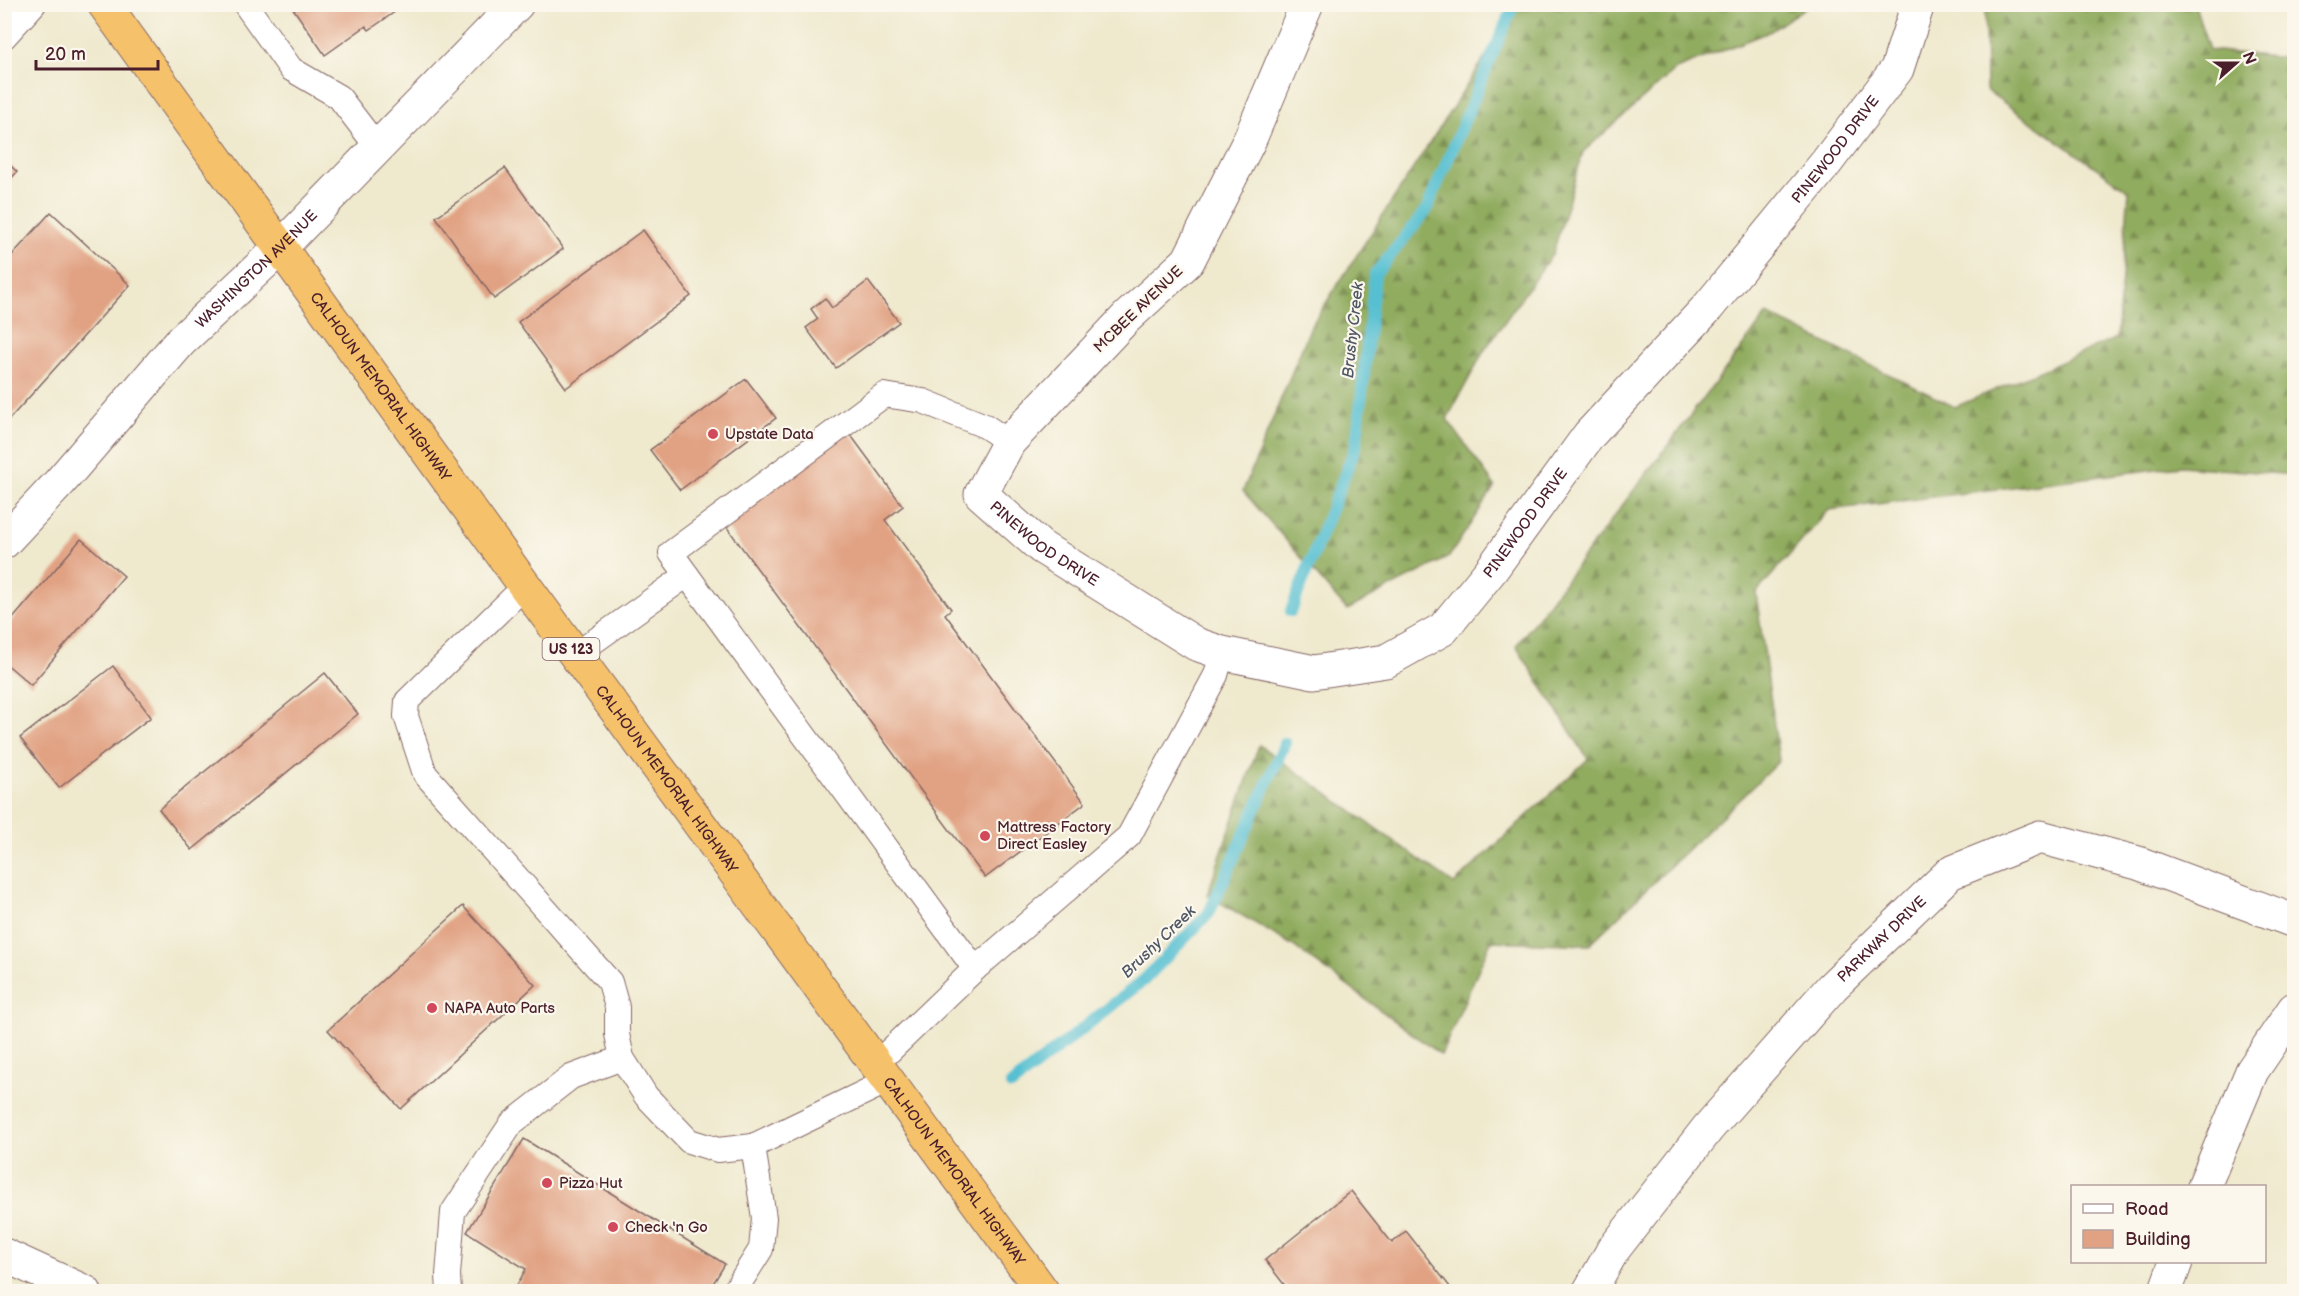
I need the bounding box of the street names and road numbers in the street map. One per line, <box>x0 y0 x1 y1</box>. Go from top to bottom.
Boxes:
street label: PINEWOOD DRIVE <box>1788 92 1884 207</box>
street label: WASHINGTON AVENUE <box>192 206 322 333</box>
street label: MCBEE AVENUE <box>1090 262 1187 357</box>
street label: CALHOUN MEMORIAL HIGHWAY <box>306 289 455 485</box>
street label: PINEWOOD DRIVE <box>1479 464 1572 582</box>
street label: PINEWOOD DRIVE <box>986 497 1102 591</box>
road number: US 123 <box>542 638 600 660</box>
street label: CALHOUN MEMORIAL HIGHWAY <box>591 682 742 878</box>
street label: PARKWAY DRIVE <box>1834 892 1931 987</box>
street label: CALHOUN MEMORIAL HIGHWAY <box>879 1074 1029 1269</box>

